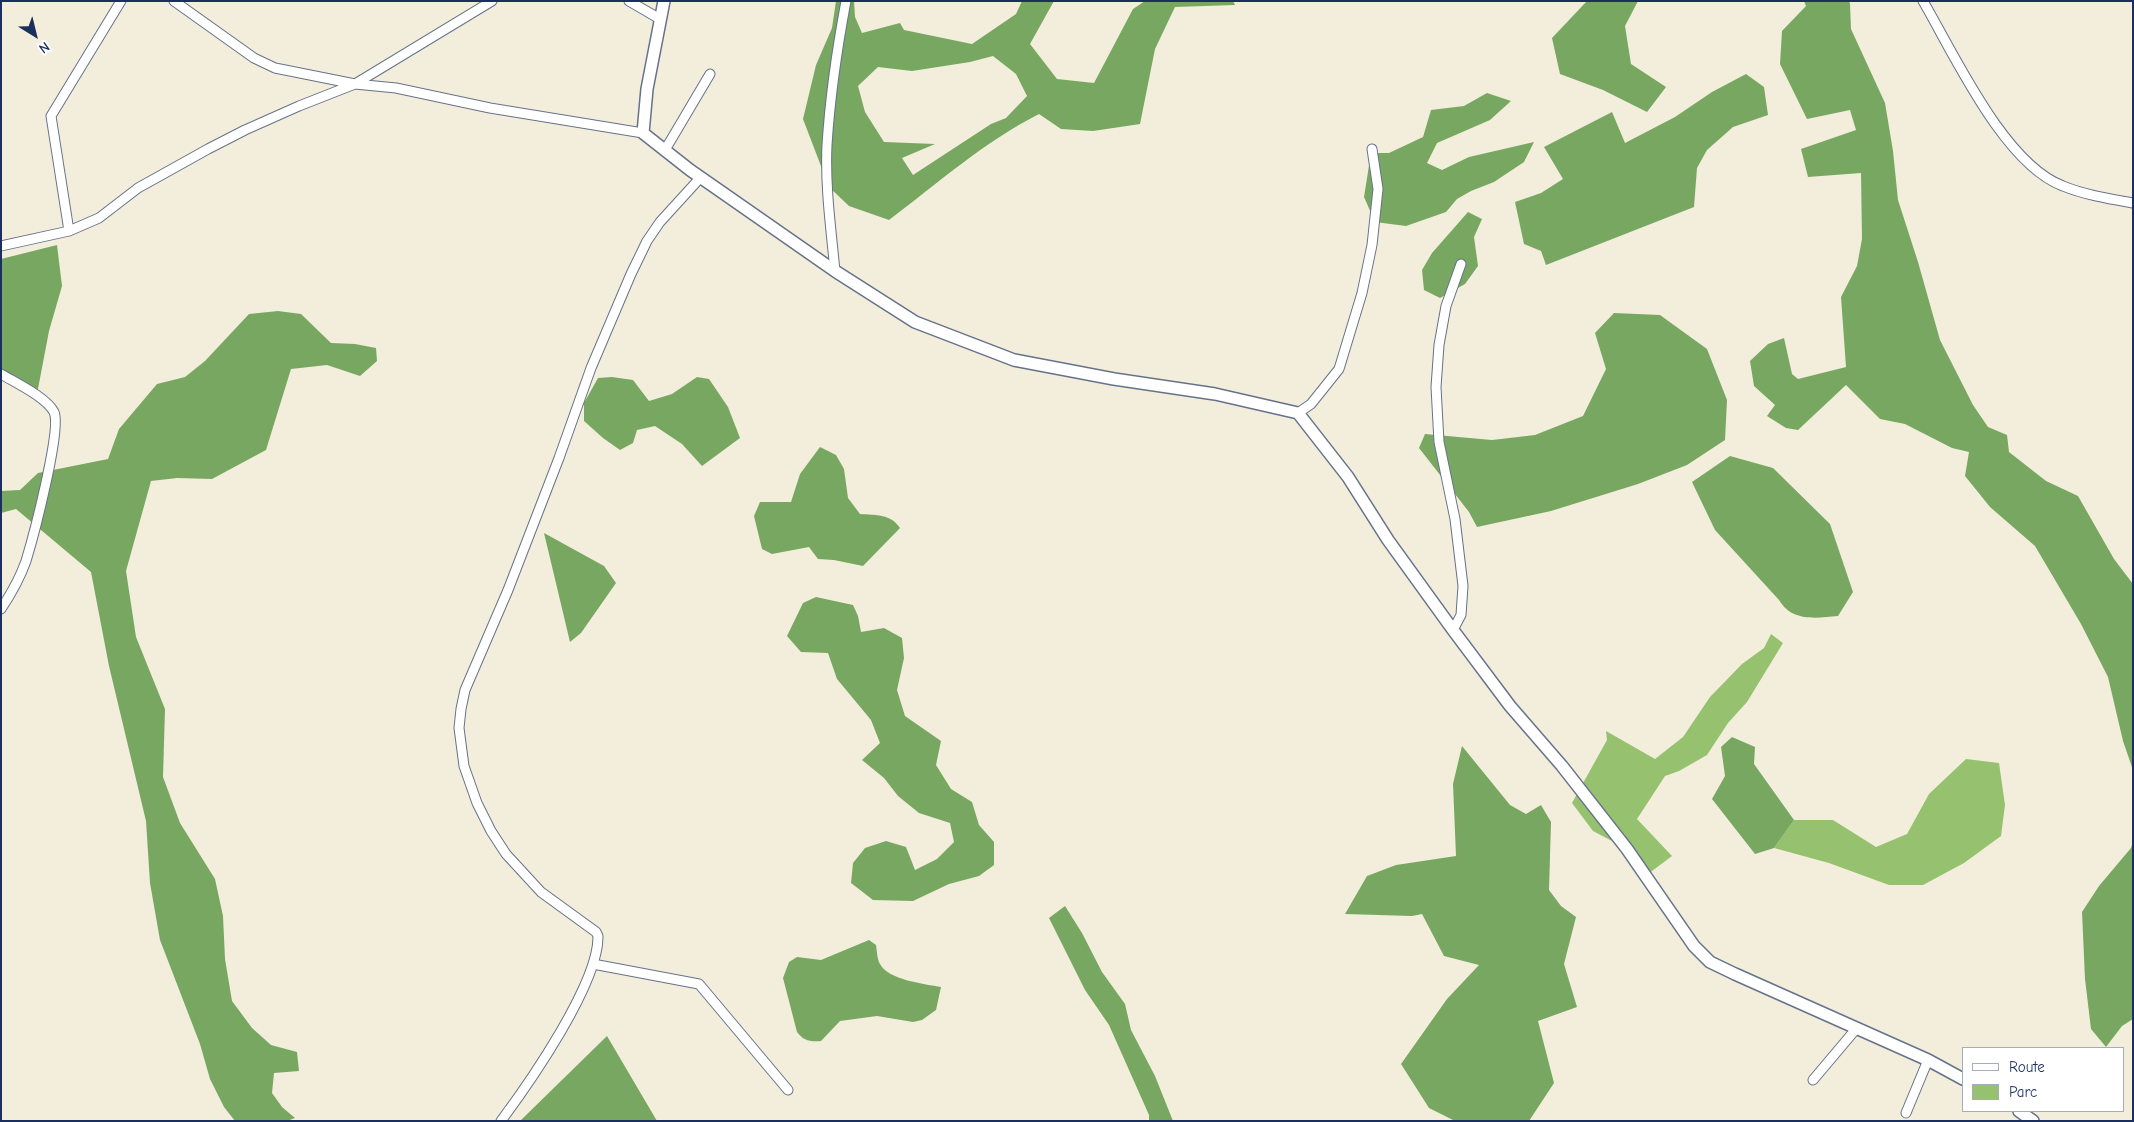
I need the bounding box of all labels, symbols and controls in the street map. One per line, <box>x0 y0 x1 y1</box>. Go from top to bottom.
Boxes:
north arrow <box>10 10 60 60</box>
text: N <box>35 38 53 57</box>
legend <box>1962 1047 2124 1112</box>
text: Route <box>2009 1058 2045 1076</box>
text: Parc <box>2009 1083 2037 1101</box>

